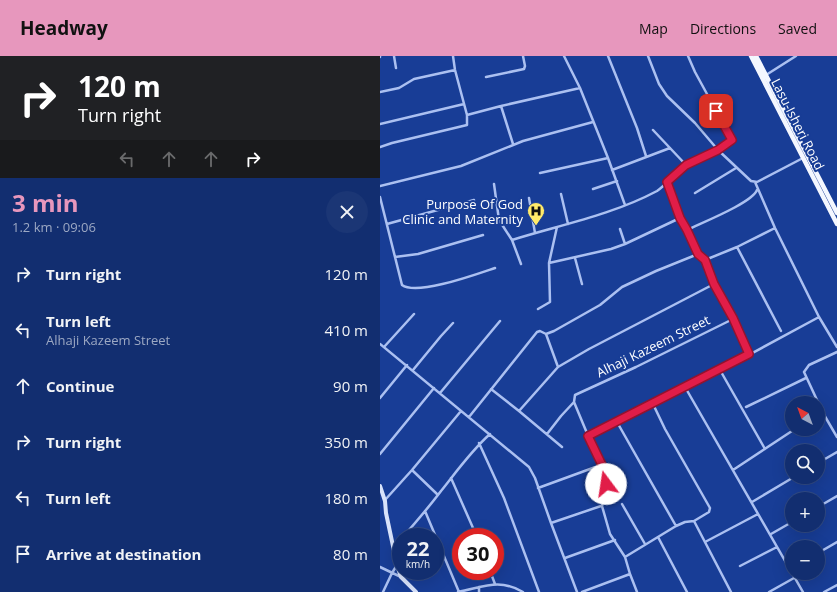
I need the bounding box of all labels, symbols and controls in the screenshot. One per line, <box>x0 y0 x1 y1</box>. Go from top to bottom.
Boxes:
text: Headway <box>20 15 108 41</box>
text: Map <box>639 19 668 38</box>
text: Directions <box>690 19 756 38</box>
text: Saved <box>778 19 817 38</box>
text: 120 m <box>78 67 161 105</box>
icon: right <box>12 72 64 124</box>
street label: Lasu-Isheri Road <box>767 75 829 173</box>
pin <box>699 94 733 128</box>
icon: arrive <box>705 100 727 122</box>
text: Turn right <box>78 103 161 127</box>
icon: left <box>116 148 138 170</box>
icon: ahead <box>158 148 180 170</box>
icon: ahead <box>200 148 222 170</box>
icon: right <box>242 148 264 170</box>
text: 3 min <box>12 186 79 219</box>
button: close <box>326 191 368 233</box>
place label: Purpose Of God Clinic and Maternity <box>402 195 523 228</box>
hospital icon: Purpose Of God Clinic and Maternity <box>526 201 546 226</box>
text: 1.2 km · 09:06 <box>12 218 96 236</box>
icon: right <box>12 263 34 285</box>
text: Turn right <box>46 264 121 284</box>
text: 120 m <box>324 264 368 284</box>
text: Turn left <box>46 311 111 331</box>
street label: Alhaji Kazeem Street <box>593 311 713 381</box>
icon: left <box>12 319 34 341</box>
text: 410 m <box>324 320 368 340</box>
text: Alhaji Kazeem Street <box>46 331 170 349</box>
icon: ahead <box>12 375 34 397</box>
text: Continue <box>46 376 114 396</box>
text: 90 m <box>333 376 368 396</box>
north arrow <box>785 396 825 436</box>
map controls <box>785 396 825 580</box>
icon: right <box>12 431 34 453</box>
text: Turn right <box>46 432 121 452</box>
text: 350 m <box>324 432 368 452</box>
button: search <box>785 444 825 484</box>
position arrow <box>585 463 627 505</box>
icon: left <box>12 487 34 509</box>
text: Turn left <box>46 488 111 508</box>
text: 180 m <box>324 488 368 508</box>
button: + <box>785 492 825 532</box>
speed limit sign: 30 <box>452 528 504 580</box>
text: 22 <box>407 535 429 562</box>
button: − <box>785 540 825 580</box>
icon: arrive <box>12 543 34 565</box>
text: Arrive at destination <box>46 544 201 564</box>
text: 80 m <box>333 544 368 564</box>
text: km/h <box>406 557 430 571</box>

